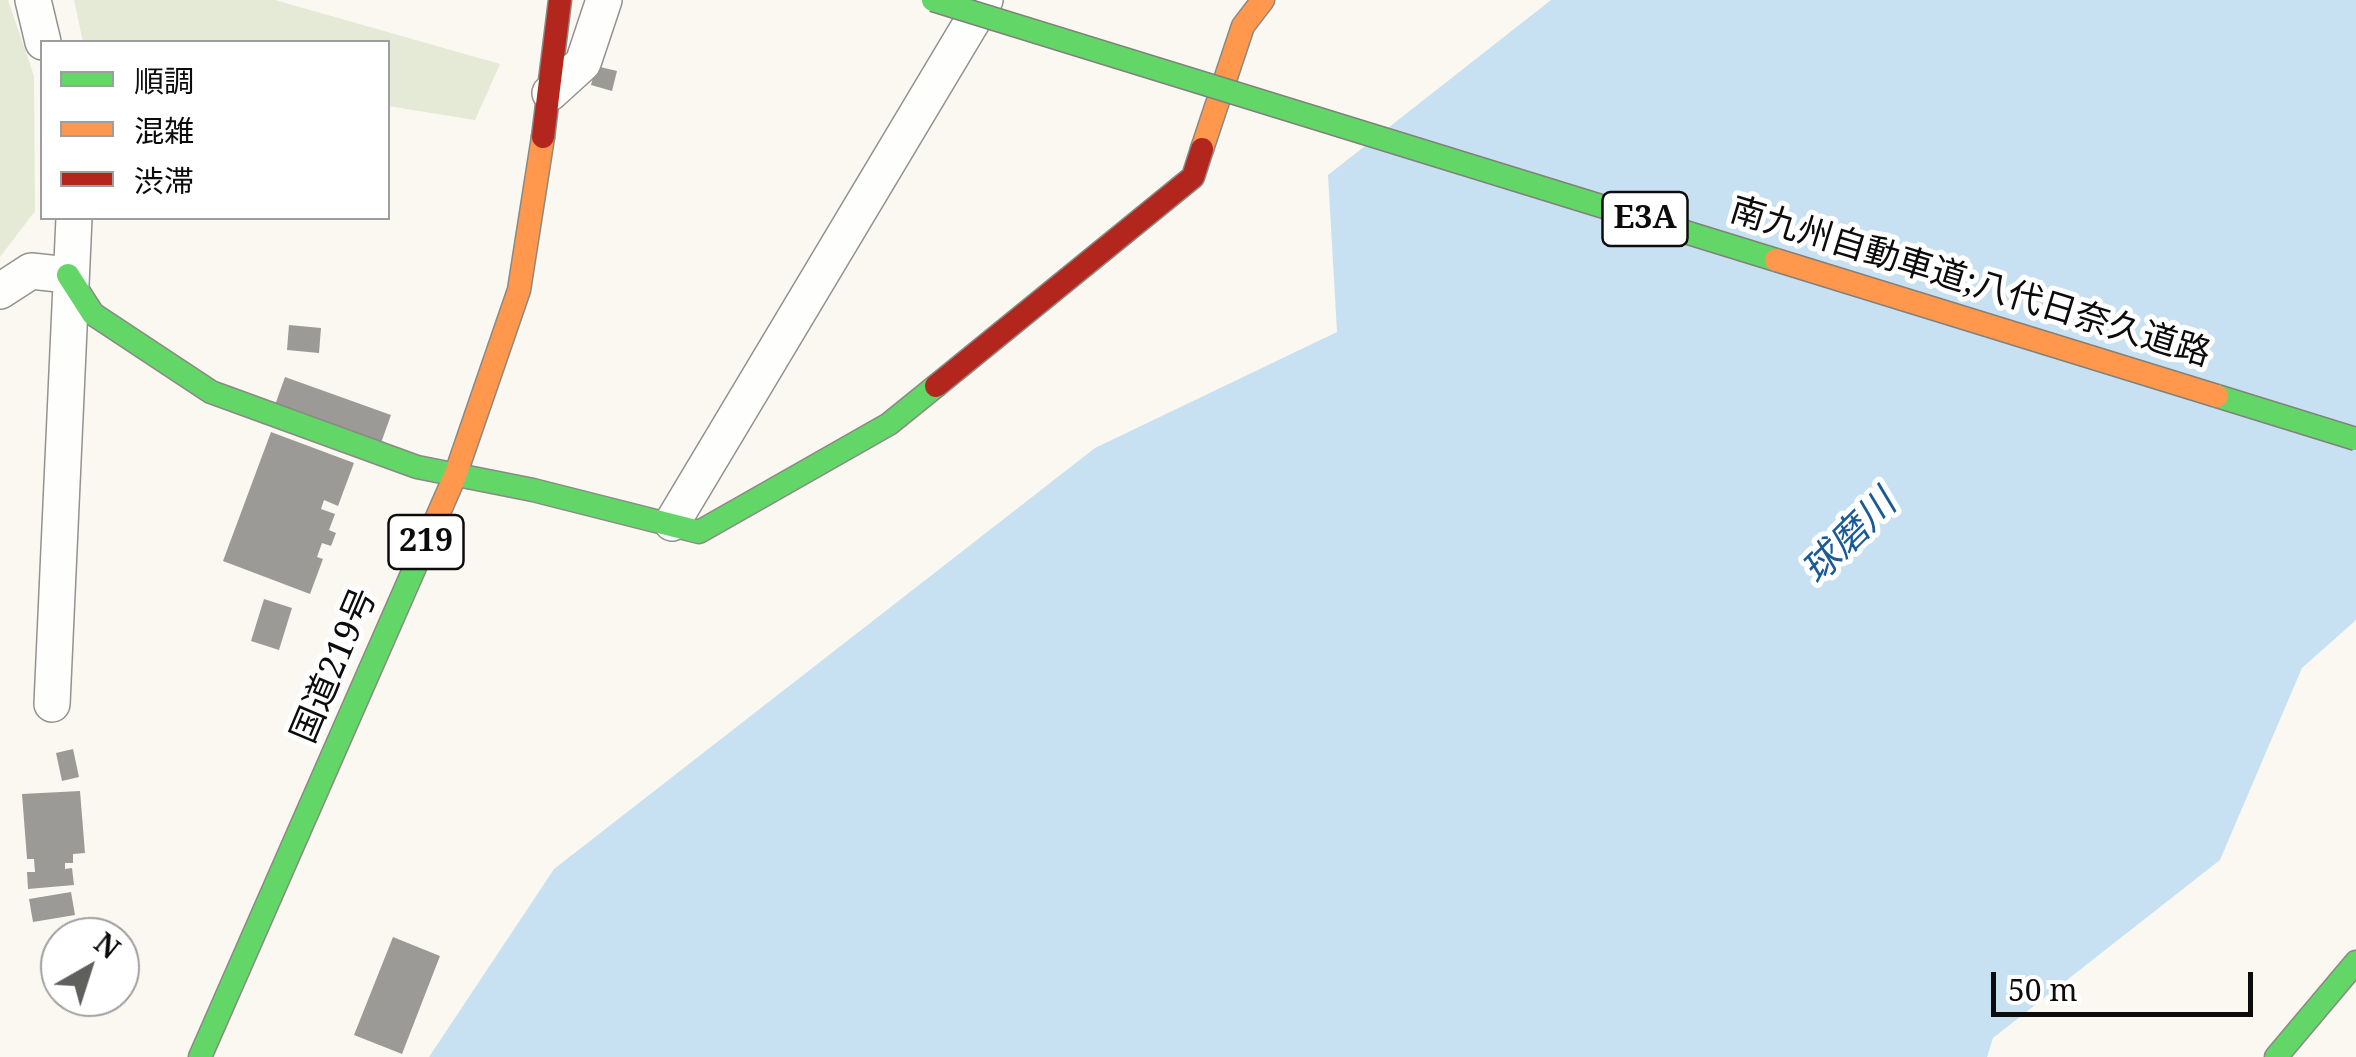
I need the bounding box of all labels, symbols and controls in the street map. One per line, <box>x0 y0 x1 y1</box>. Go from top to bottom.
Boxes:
legend <box>40 40 390 220</box>
text: 順調 <box>134 60 194 101</box>
text: 混雑 <box>134 110 194 151</box>
text: 渋滞 <box>134 160 194 201</box>
street label: 南九州自動車道;八代日奈久道路 <box>1725 190 2215 376</box>
road number: E3A <box>1602 192 1688 246</box>
water label: 球磨川 <box>1794 482 1906 594</box>
road number: 219 <box>388 515 464 569</box>
street label: 国道219号 <box>284 582 386 750</box>
north arrow <box>40 917 140 1017</box>
text: N <box>87 924 128 967</box>
scale bar <box>1996 952 2258 1014</box>
text: 50 m <box>2008 969 2078 1010</box>

